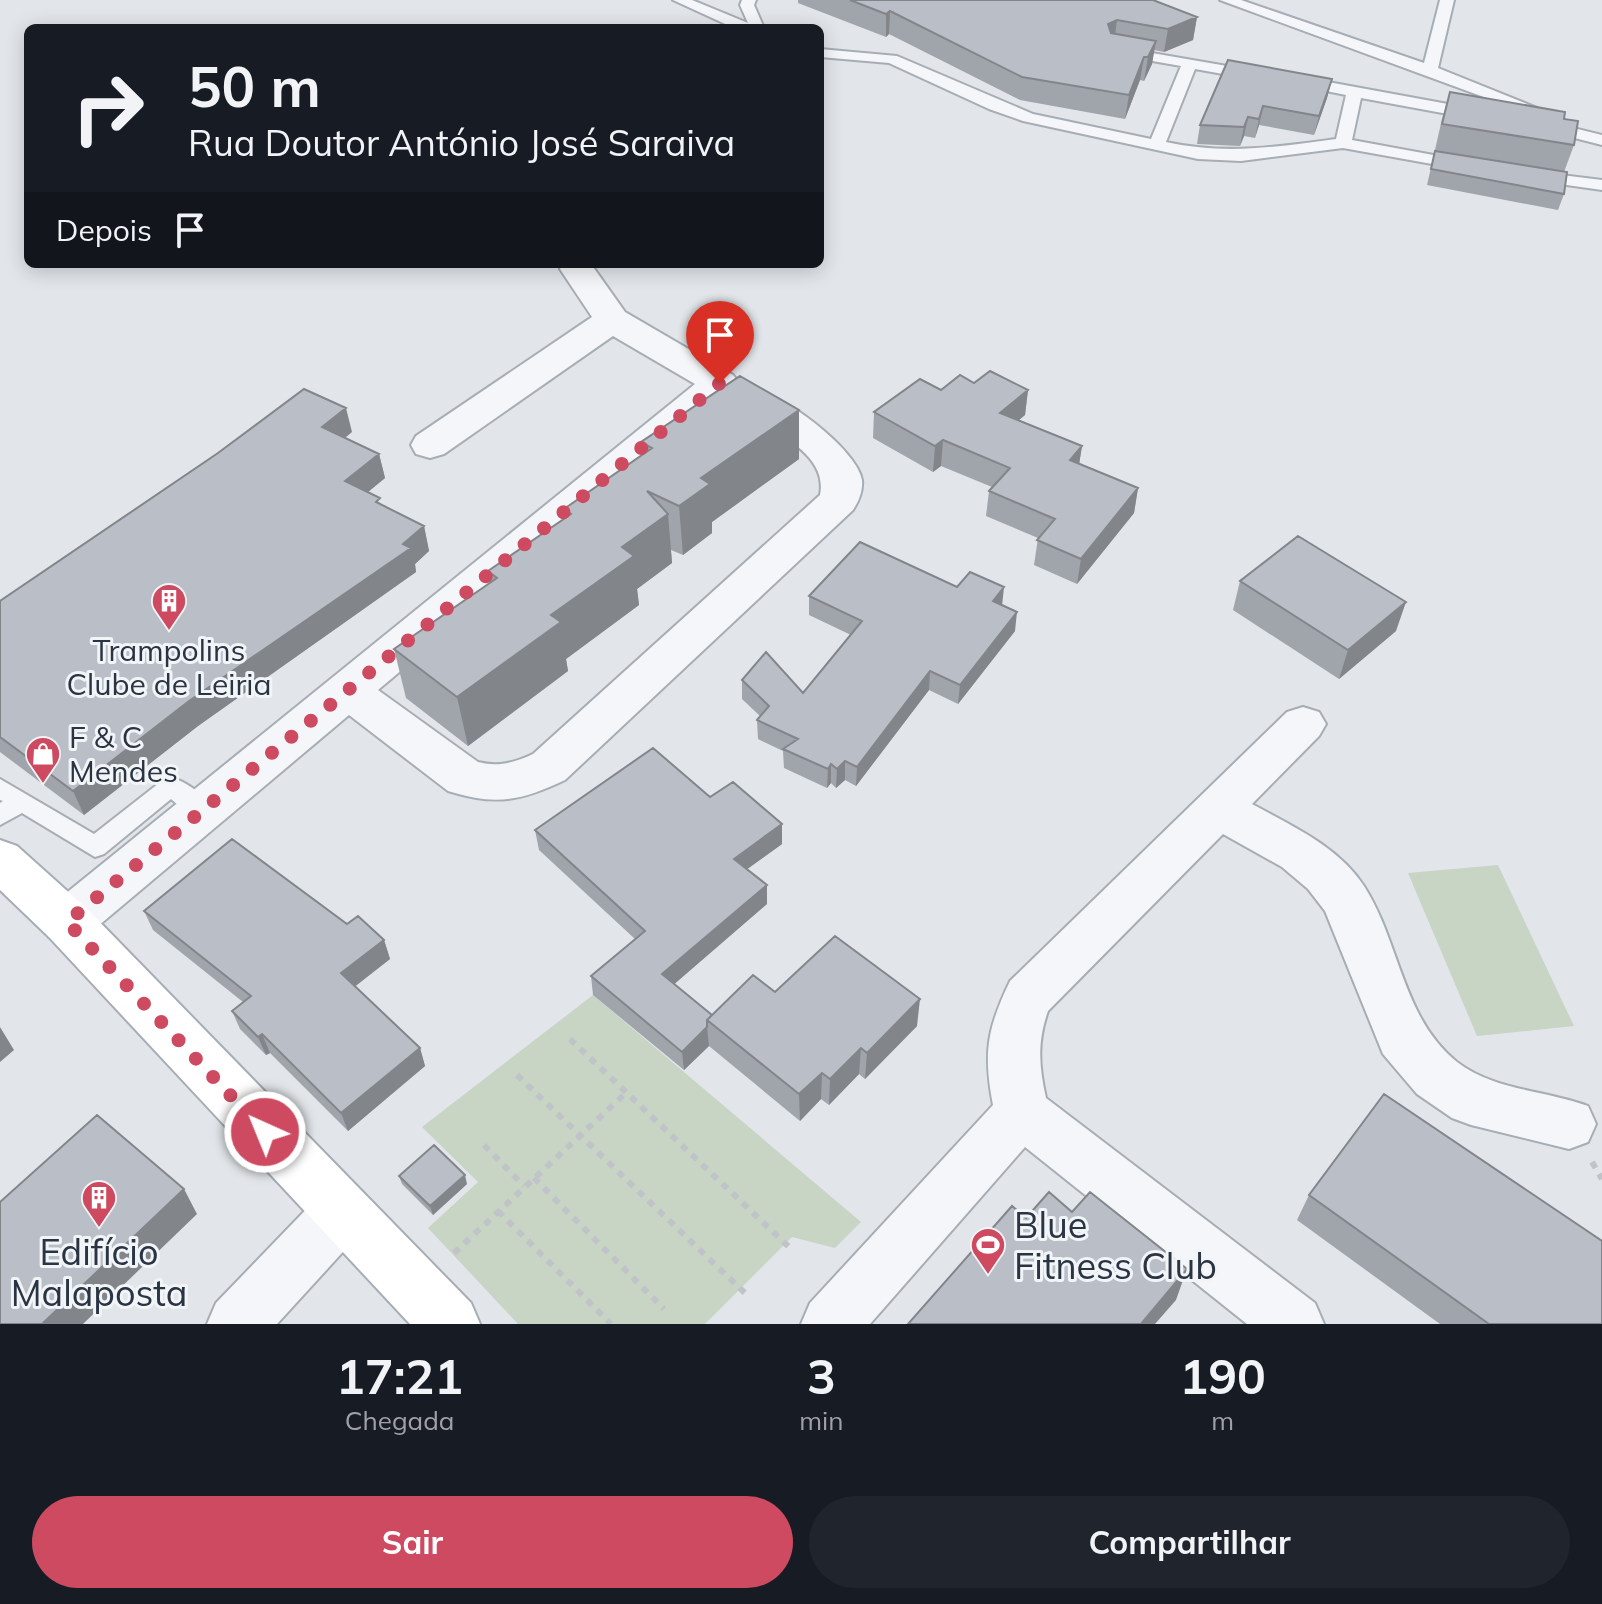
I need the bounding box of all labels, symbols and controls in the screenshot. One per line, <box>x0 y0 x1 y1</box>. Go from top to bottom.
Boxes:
text: 50 m <box>188 51 321 121</box>
icon: right <box>56 56 160 160</box>
text: Rua Doutor António José Saraiva <box>188 120 735 165</box>
icon: arrive <box>168 208 212 252</box>
text: Depois <box>56 211 152 249</box>
pin <box>686 301 754 383</box>
icon: arrive <box>698 313 742 357</box>
building icon: Trampolins Clube de Leiria <box>150 582 188 632</box>
place label: Trampolins Clube de Leiria <box>67 631 271 703</box>
place label: F & C Mendes <box>69 718 178 790</box>
shop icon: F & C Mendes <box>24 735 62 785</box>
position arrow <box>223 1090 307 1174</box>
building icon: Edifício Malaposta <box>80 1179 118 1229</box>
place label: Blue Fitness Club <box>1014 1202 1217 1288</box>
sports icon: Blue Fitness Club <box>969 1226 1007 1276</box>
place label: Edifício Malaposta <box>11 1229 187 1315</box>
text: 17:21 <box>336 1346 463 1406</box>
text: 3 <box>807 1346 836 1406</box>
text: 190 <box>1180 1346 1266 1406</box>
text: Chegada <box>345 1404 454 1437</box>
text: min <box>799 1404 843 1437</box>
text: m <box>1211 1404 1234 1437</box>
button: Sair <box>32 1496 793 1588</box>
button: Compartilhar <box>809 1496 1570 1588</box>

